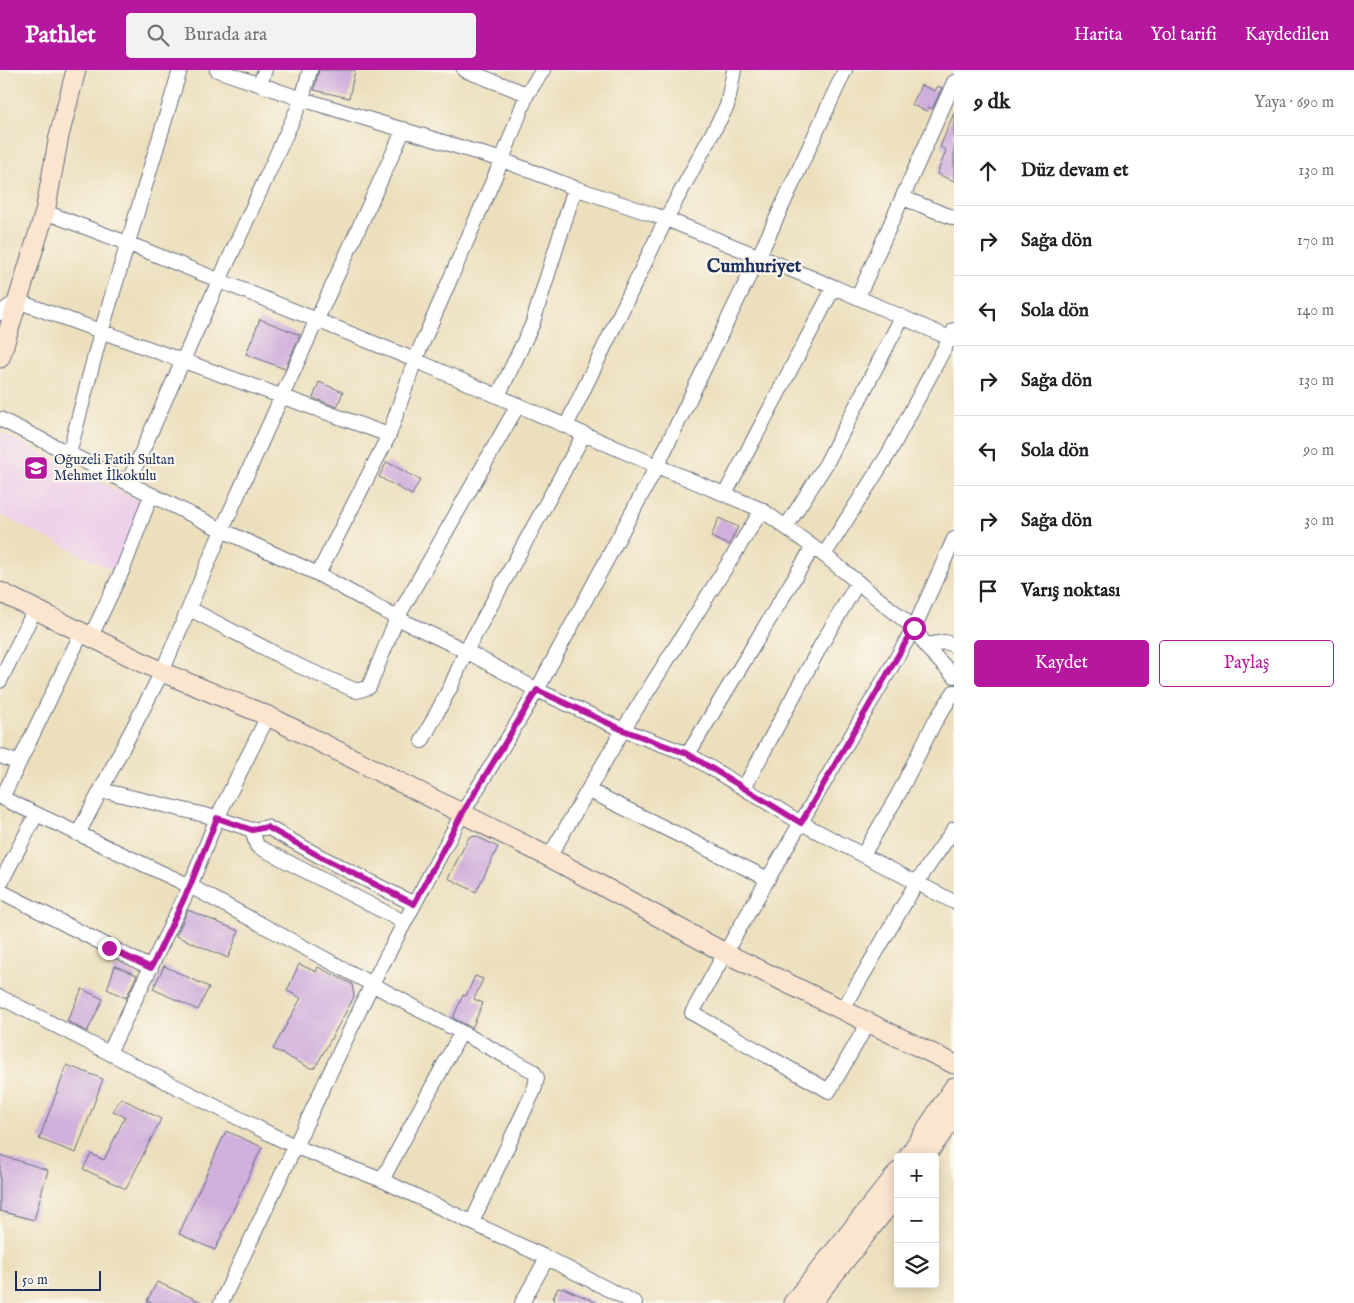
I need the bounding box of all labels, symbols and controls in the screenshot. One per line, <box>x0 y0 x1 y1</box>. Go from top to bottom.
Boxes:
search box <box>126 13 476 58</box>
text: Pathlet <box>25 20 96 51</box>
icon: search <box>144 21 172 49</box>
text: Burada ara <box>184 23 267 47</box>
text: Harita <box>1074 24 1123 47</box>
text: Yol tarifi <box>1151 24 1217 47</box>
text: Kaydedilen <box>1245 24 1329 47</box>
text: 9 dk <box>974 89 1010 116</box>
text: Yaya · 690 m <box>1254 93 1334 113</box>
icon: ahead <box>974 157 1002 185</box>
text: Düz devam et <box>1021 159 1129 183</box>
text: 130 m <box>1298 161 1334 181</box>
icon: right <box>974 227 1002 255</box>
text: Sağa dön <box>1021 229 1092 253</box>
text: 170 m <box>1297 231 1334 251</box>
district label: Cumhuriyet <box>707 255 802 279</box>
icon: left <box>974 297 1002 325</box>
text: Sola dön <box>1021 299 1089 323</box>
text: 140 m <box>1296 301 1334 321</box>
icon: right <box>974 367 1002 395</box>
text: Sağa dön <box>1021 369 1092 393</box>
text: 130 m <box>1298 371 1334 391</box>
icon: left <box>974 437 1002 465</box>
text: Sola dön <box>1021 439 1089 463</box>
text: 90 m <box>1303 441 1334 461</box>
place label: Oğuzeli Fatih Sultan Mehmet İlkokulu <box>54 451 175 485</box>
school or university icon: Oğuzeli Fatih Sultan Mehmet İlkokulu <box>23 455 49 481</box>
icon: right <box>974 507 1002 535</box>
text: Sağa dön <box>1021 509 1092 533</box>
text: 30 m <box>1304 511 1334 531</box>
icon: arrive <box>974 577 1002 605</box>
text: Varış noktası <box>1021 579 1120 603</box>
route start <box>903 617 926 640</box>
button: Kaydet <box>974 640 1149 687</box>
button: Paylaş <box>1159 640 1334 687</box>
route end <box>98 937 121 960</box>
map controls <box>894 1153 939 1288</box>
button: + <box>894 1153 939 1198</box>
button: − <box>894 1198 939 1243</box>
button: layers <box>894 1243 939 1288</box>
scale bar <box>15 1268 101 1291</box>
text: 50 m <box>22 1271 48 1289</box>

